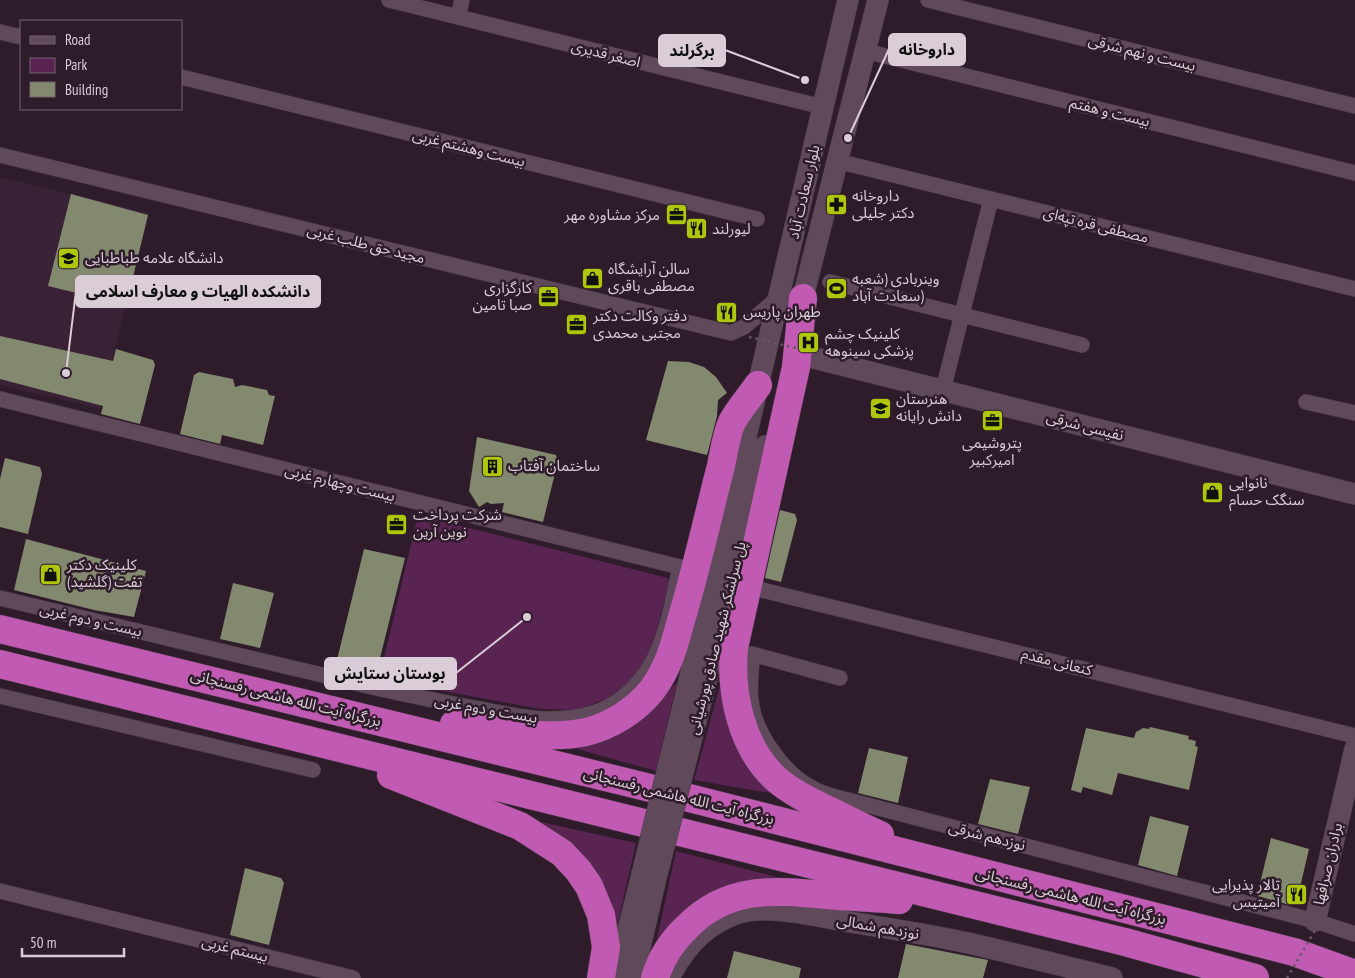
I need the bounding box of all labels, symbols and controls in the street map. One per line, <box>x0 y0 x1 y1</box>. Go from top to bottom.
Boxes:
legend <box>20 20 182 110</box>
text: Road <box>65 30 91 49</box>
street label: بیست و نهم شرقی <box>1086 30 1198 77</box>
callout: داروخانه <box>889 34 965 65</box>
callout: برگرلند <box>659 35 725 66</box>
street label: اصغر قدیری <box>570 36 643 71</box>
text: داروخانه <box>899 39 955 59</box>
text: برگرلند <box>669 40 715 60</box>
text: Park <box>65 55 87 74</box>
text: Building <box>65 80 108 99</box>
street label: بیست و هفتم <box>1068 92 1152 133</box>
street label: بیست وهشتم غربی <box>410 124 527 173</box>
street label: بلوار سعادت آباد <box>783 143 824 241</box>
place label: داروخانه دکتر جلیلی <box>852 186 915 222</box>
pharmacy icon: داروخانه دکتر جلیلی <box>824 193 848 217</box>
street label: مصطفی قره تپه‌ای <box>1041 202 1151 248</box>
office icon: مرکز مشاوره مهر <box>664 203 688 227</box>
place label: مرکز مشاوره مهر <box>563 205 660 224</box>
restaurant icon: لیورلند <box>684 217 708 241</box>
place label: لیورلند <box>712 219 751 238</box>
street label: مجید حق طلب غربی <box>305 220 427 268</box>
school or university icon: دانشگاه علامه طباطبایی <box>57 246 81 270</box>
place label: دانشگاه علامه طباطبایی <box>85 248 223 267</box>
place label: سالن آرایشگاه مصطفی باقری <box>608 259 695 295</box>
shop icon: سالن آرایشگاه مصطفی باقری <box>580 266 604 290</box>
place label: وینربادی (شعبه سعادت آباد) <box>852 269 939 305</box>
callout: دانشکده الهیات و معارف اسلامی <box>76 276 320 307</box>
sports icon: وینربادی (شعبه سعادت آباد) <box>824 276 848 300</box>
place label: کارگزاری صبا تامین <box>472 278 533 314</box>
text: دانشکده الهیات و معارف اسلامی <box>86 281 310 301</box>
office icon: کارگزاری صبا تامین <box>536 285 560 309</box>
restaurant icon: طهران پاریس <box>715 300 739 324</box>
place label: طهران پاریس <box>743 302 821 322</box>
place label: دفتر وکالت دکتر مجتبی محمدی <box>592 306 687 342</box>
office icon: دفتر وکالت دکتر مجتبی محمدی <box>565 313 589 337</box>
place label: کلینیک چشم پزشکی سینوهه <box>825 324 914 361</box>
hospital icon: کلینیک چشم پزشکی سینوهه <box>797 331 821 355</box>
place label: هنرستان دانش رایانه <box>896 389 962 425</box>
school or university icon: هنرستان دانش رایانه <box>868 396 892 420</box>
street label: نفیسی شرقی <box>1044 407 1126 444</box>
office icon: پتروشیمی امیرکبیر <box>980 408 1004 432</box>
place label: پتروشیمی امیرکبیر <box>962 433 1022 469</box>
building icon: ساختمان آفتاب <box>480 454 504 478</box>
place label: ساختمان آفتاب <box>508 456 600 475</box>
street label: بیست وچهارم غربی <box>283 460 397 507</box>
place label: نانوایی سنگک حسام <box>1229 473 1305 511</box>
shop icon: نانوایی سنگک حسام <box>1201 480 1225 504</box>
place label: شرکت پرداخت نوین آرین <box>413 505 502 541</box>
office icon: شرکت پرداخت نوین آرین <box>385 512 409 536</box>
street label: پل سرلشکر شهید صادق پورشیانی <box>683 539 751 737</box>
place label: کلینیک دکتر تفت (گلشید) <box>66 555 142 591</box>
shop icon: کلینیک دکتر تفت (گلشید) <box>39 562 63 586</box>
street label: بیست و دوم غربی <box>38 599 144 642</box>
street label: کنعانی مقدم <box>1019 644 1095 682</box>
callout: بوستان ستایش <box>325 658 456 689</box>
text: بوستان ستایش <box>334 663 446 683</box>
street label: بزرگراه آیت الله هاشمی رفسنجانی <box>189 665 383 730</box>
street label: بیست و دوم غربی <box>433 690 539 729</box>
street label: بزرگراه آیت الله هاشمی رفسنجانی <box>582 763 776 828</box>
street label: نوزدهم شرقی <box>946 817 1028 856</box>
street label: برادران صرافها <box>1309 821 1346 907</box>
street label: بزرگراه آیت الله هاشمی رفسنجانی <box>974 863 1168 928</box>
place label: تالار پذیرایی آمیتیس <box>1212 875 1281 911</box>
restaurant icon: تالار پذیرایی آمیتیس <box>1284 882 1308 906</box>
street label: نوزدهم شمالی <box>835 910 921 945</box>
scale bar <box>22 926 125 958</box>
street label: بیستم غربی <box>199 931 270 968</box>
text: 50 m <box>30 933 56 952</box>

